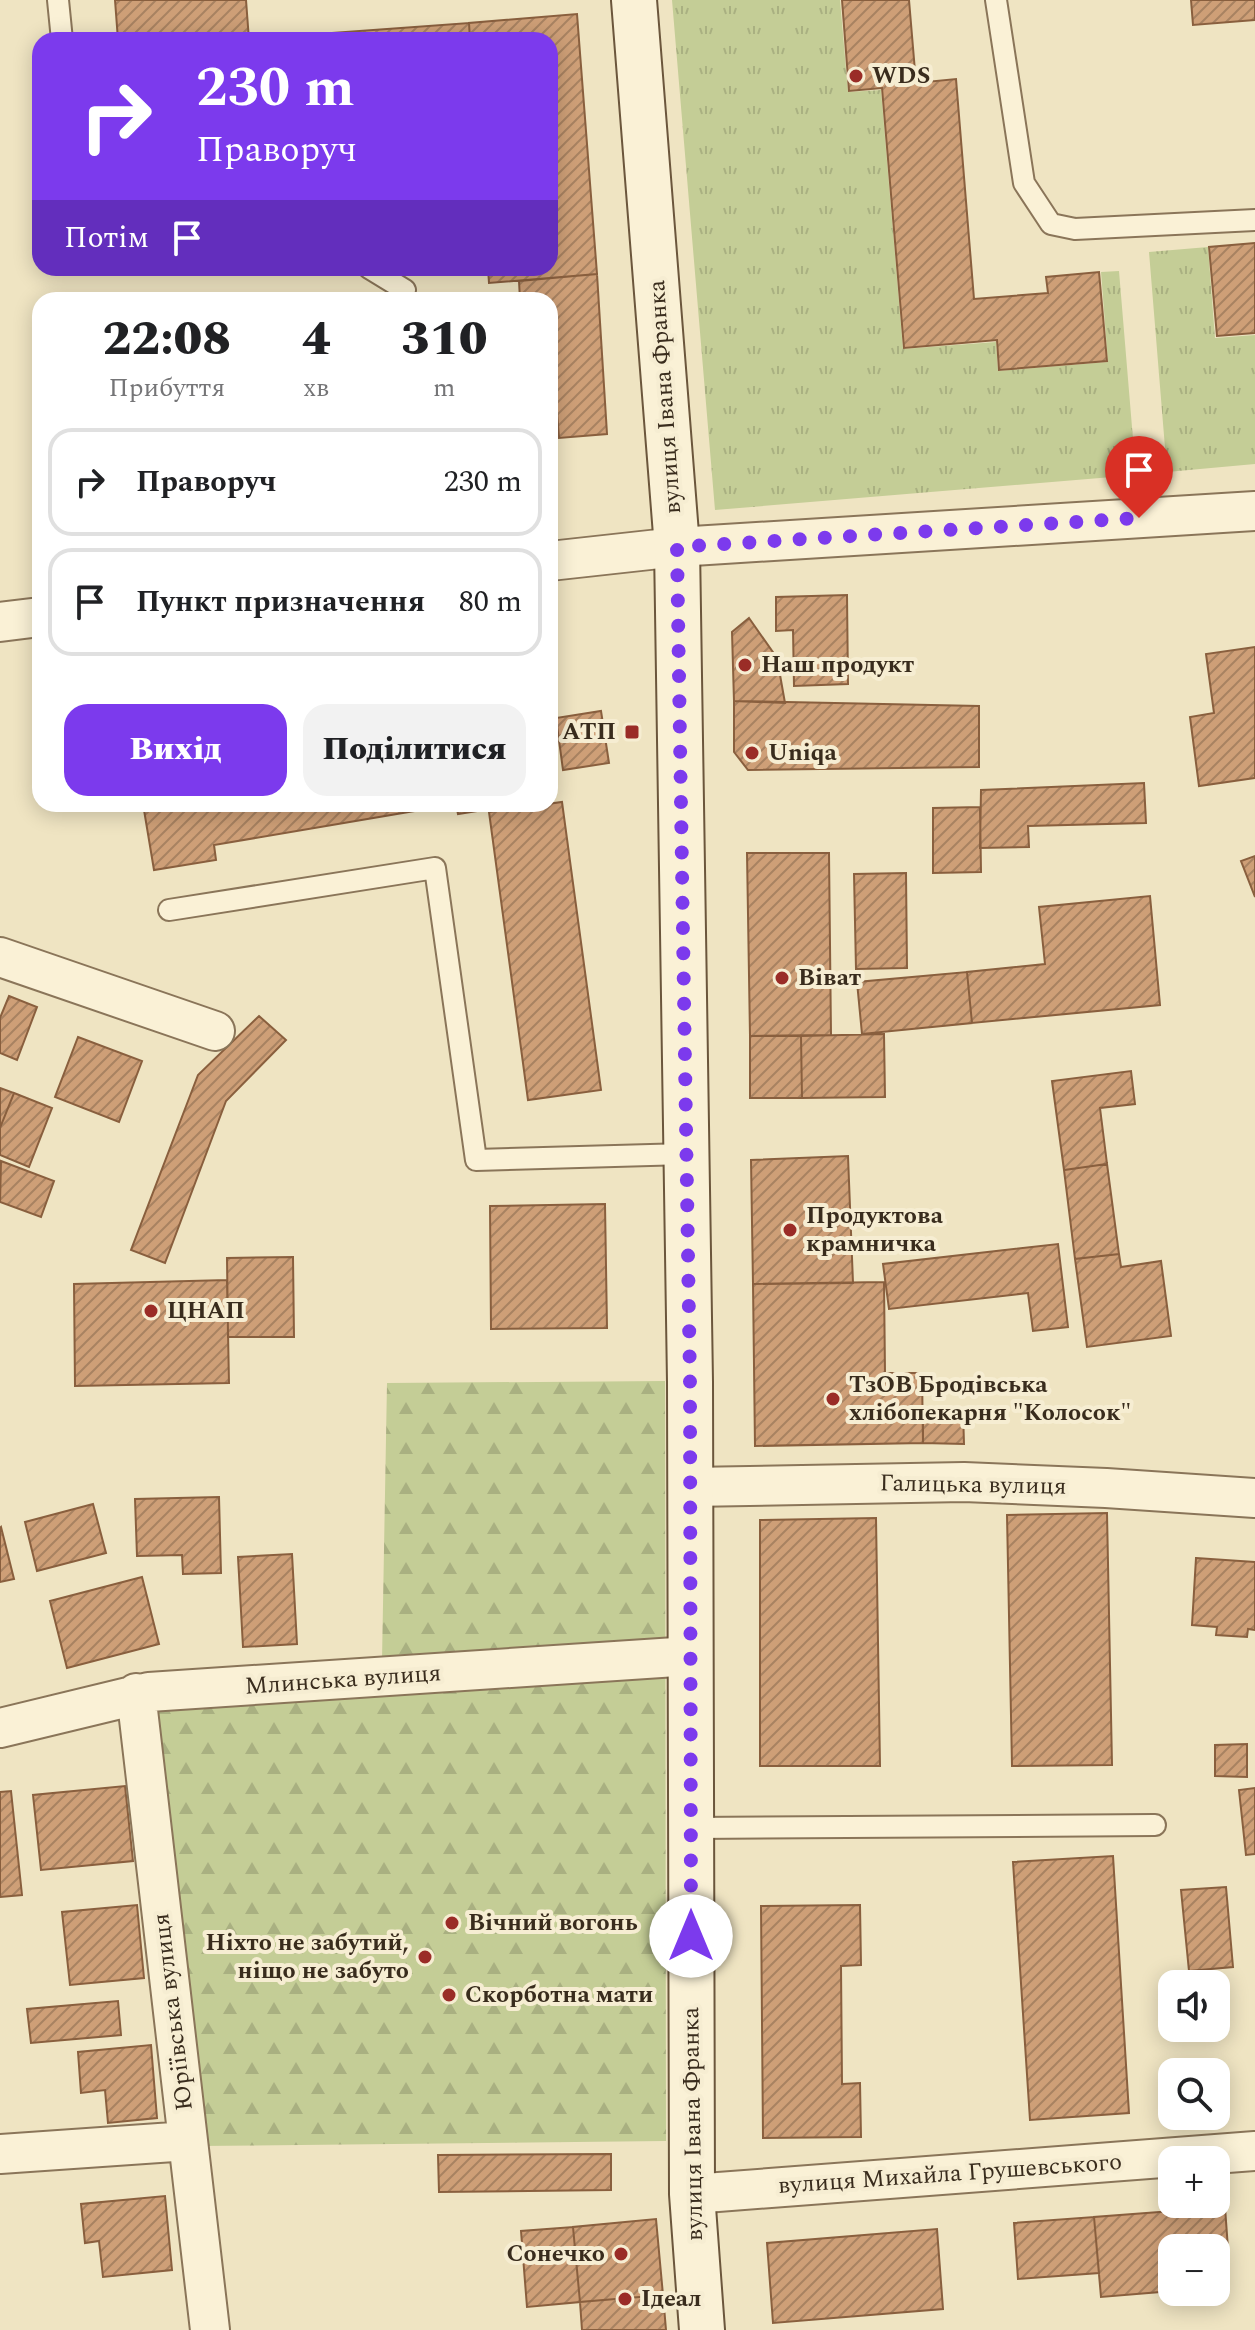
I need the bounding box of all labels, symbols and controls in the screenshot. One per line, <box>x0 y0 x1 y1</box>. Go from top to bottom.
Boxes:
text: 230 m <box>196 46 355 131</box>
place label: WDS <box>872 58 931 94</box>
icon: right <box>64 64 168 168</box>
marker: WDS <box>847 67 865 85</box>
text: Праворуч <box>196 123 357 178</box>
text: Потім <box>64 215 149 261</box>
icon: arrive <box>165 216 209 260</box>
street label: вулиця Івана Франка <box>639 279 691 515</box>
text: 22:08 <box>103 303 231 376</box>
text: 4 <box>302 303 331 376</box>
text: 310 <box>401 303 487 376</box>
text: Прибуття <box>109 368 225 408</box>
text: хв <box>303 368 329 408</box>
text: m <box>433 368 455 408</box>
pin <box>1105 436 1173 518</box>
icon: arrive <box>1117 448 1161 492</box>
text: Праворуч <box>136 459 276 505</box>
text: 230 m <box>444 459 522 505</box>
icon: right <box>68 460 112 504</box>
text: Пункт призначення <box>136 579 425 625</box>
text: 80 m <box>459 579 522 625</box>
icon: arrive <box>68 580 112 624</box>
place label: Наш продукт <box>761 647 914 683</box>
marker: Наш продукт <box>736 656 754 674</box>
button: Вихід <box>64 704 287 796</box>
button: Поділитися <box>303 704 526 796</box>
place label: АТП <box>562 714 616 750</box>
marker: АТП <box>623 723 641 741</box>
place label: Uniqa <box>768 735 838 771</box>
marker: Uniqa <box>743 744 761 762</box>
place label: Віват <box>798 960 861 996</box>
marker: Віват <box>773 969 791 987</box>
place label: Продуктова крамничка <box>806 1198 944 1262</box>
marker: Продуктова крамничка <box>781 1221 799 1239</box>
place label: ЦНАП <box>167 1293 245 1329</box>
marker: ЦНАП <box>142 1302 160 1320</box>
place label: ТзОВ Бродівська хлібопекарня "Колосок" <box>849 1367 1131 1431</box>
marker: ТзОВ Бродівська хлібопекарня "Колосок" <box>824 1390 842 1408</box>
street label: Галицька вулиця <box>879 1465 1067 1505</box>
street label: Млинська вулиця <box>244 1655 442 1705</box>
position arrow <box>649 1894 733 1978</box>
place label: Вічний вогонь <box>468 1905 638 1941</box>
street label: Юріївська вулиця <box>143 1911 203 2113</box>
marker: Вічний вогонь <box>443 1914 461 1932</box>
place label: Ніхто не забутий, ніщо не забуто <box>206 1925 409 1989</box>
marker: Ніхто не забутий, ніщо не забуто <box>416 1948 434 1966</box>
map controls <box>1158 1970 1230 2306</box>
button: sound <box>1158 1970 1230 2042</box>
place label: Cкорботна мати <box>465 1977 653 2013</box>
marker: Cкорботна мати <box>440 1986 458 2004</box>
street label: вулиця Івана Франка <box>673 2006 713 2241</box>
button: search <box>1158 2058 1230 2130</box>
street label: вулиця Михайла Грушевського <box>777 2144 1123 2204</box>
button: + <box>1158 2146 1230 2218</box>
button: − <box>1158 2234 1230 2306</box>
place label: Сонечко <box>507 2236 605 2272</box>
marker: Сонечко <box>612 2245 630 2263</box>
place label: Ідеал <box>641 2281 701 2317</box>
marker: Ідеал <box>616 2290 634 2308</box>

